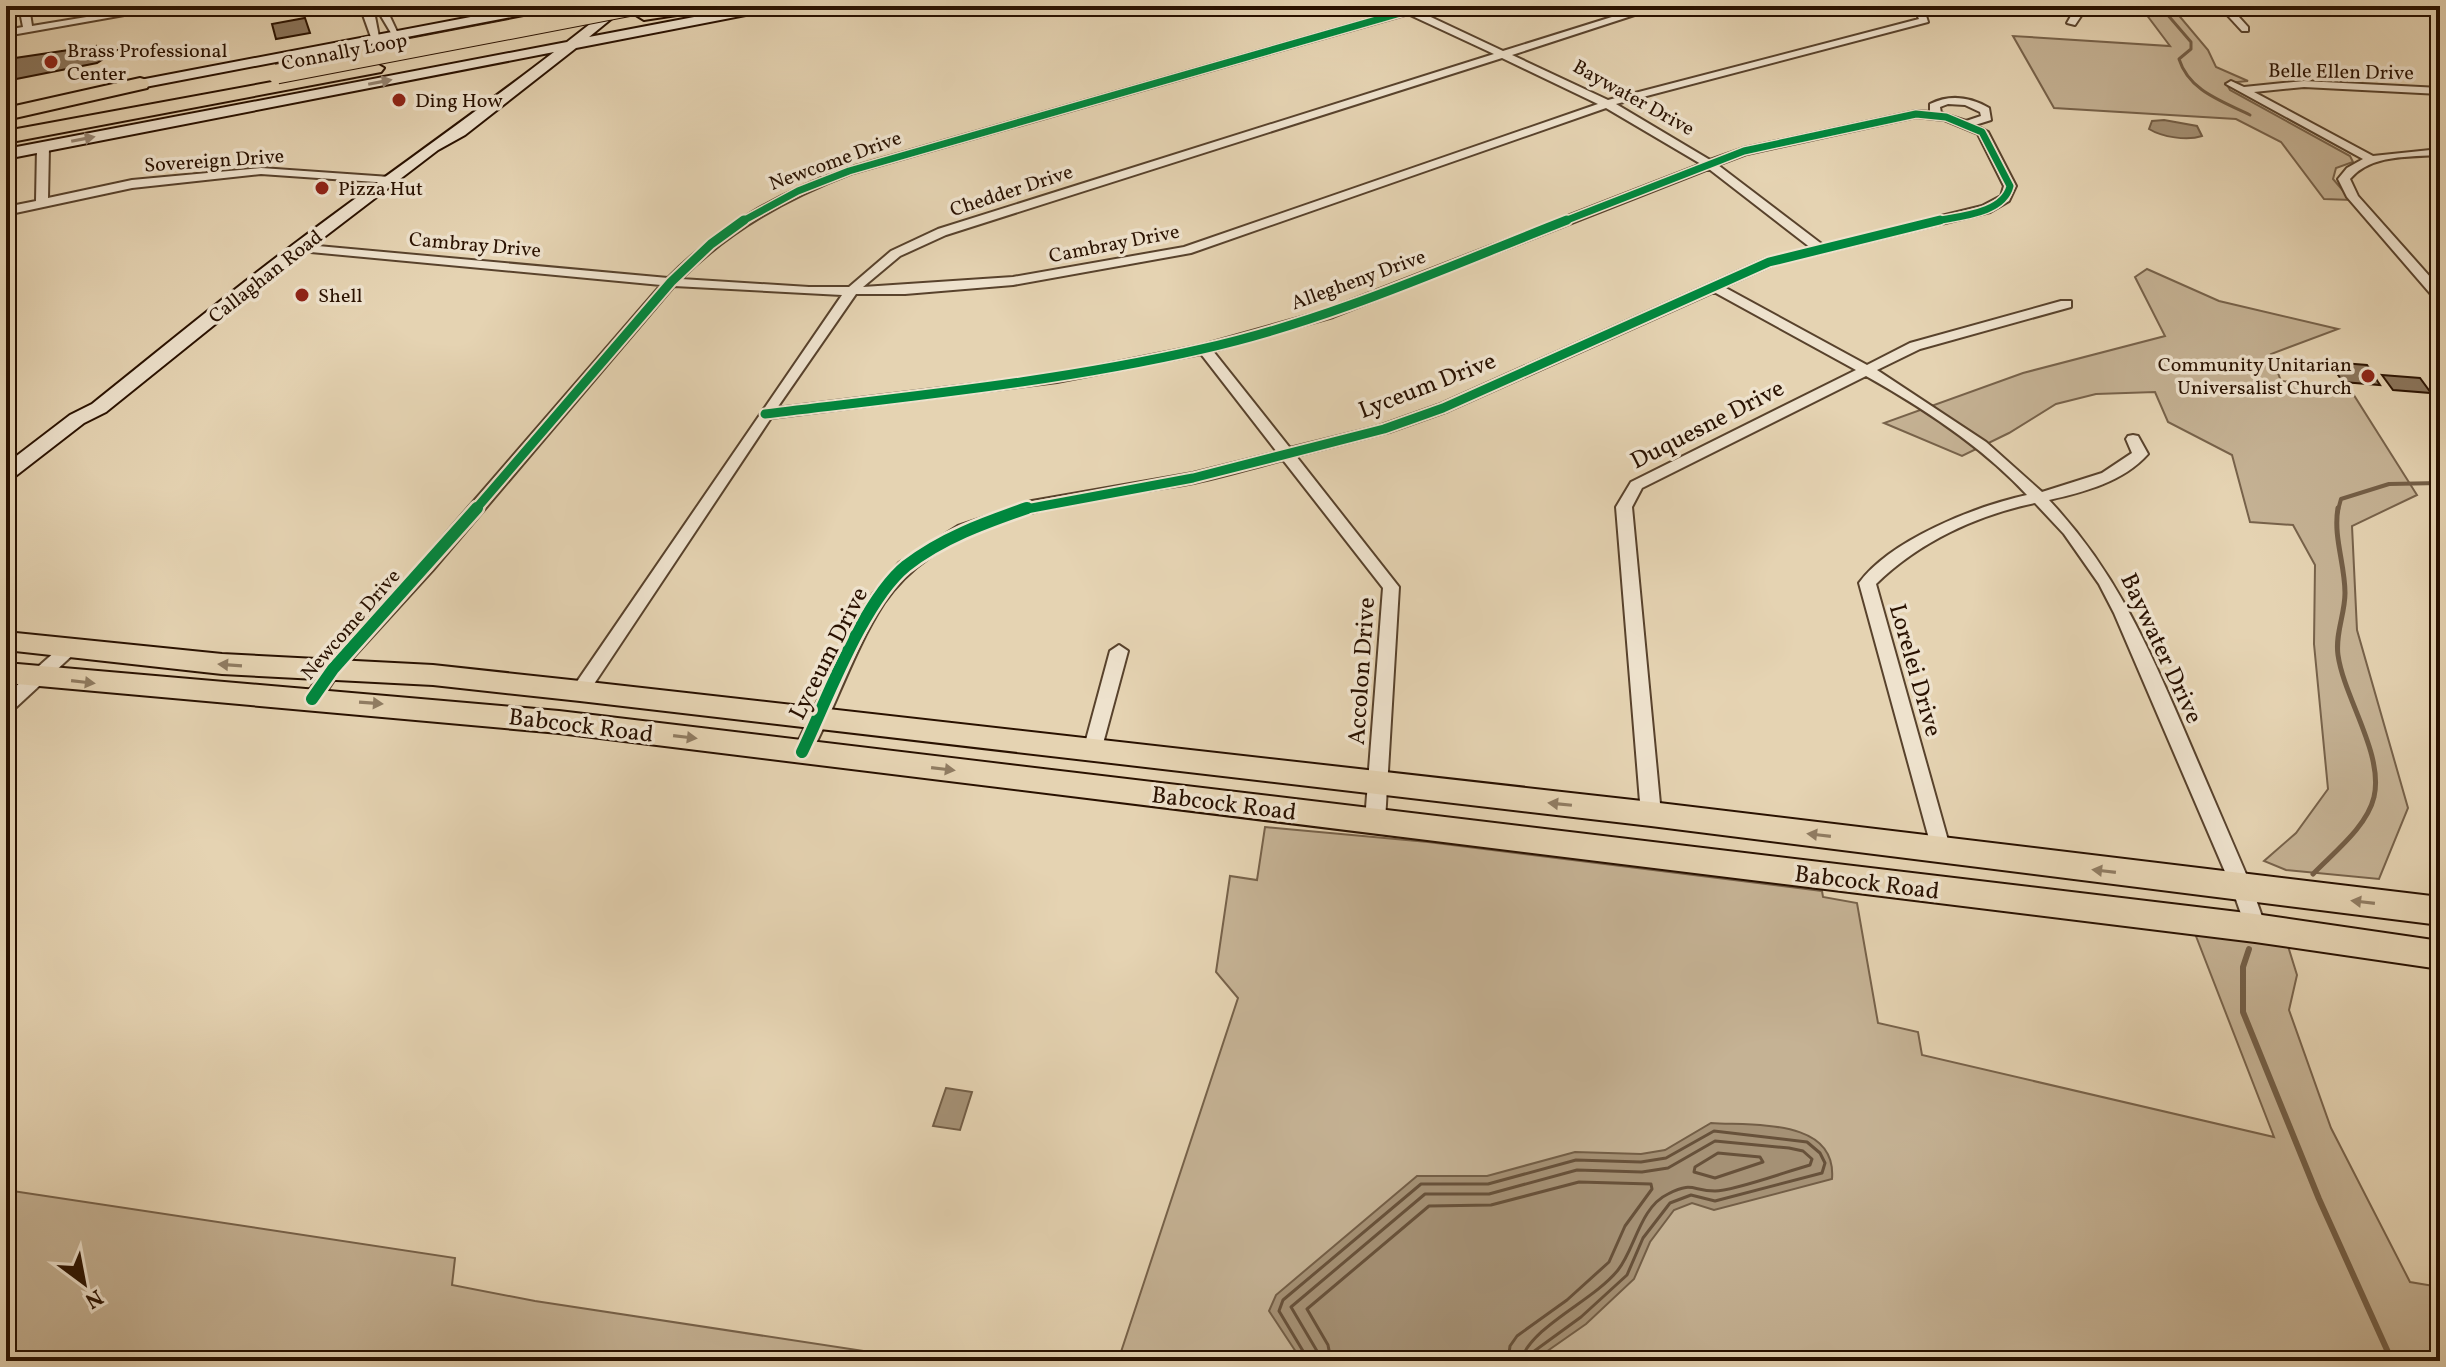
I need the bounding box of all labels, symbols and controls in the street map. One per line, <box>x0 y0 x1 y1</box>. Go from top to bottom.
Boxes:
street label: Connally Loop <box>279 27 410 79</box>
place label: Brass Professional Center <box>67 38 228 89</box>
marker: Brass Professional Center <box>42 53 60 71</box>
street label: Baywater Drive <box>1567 54 1699 144</box>
street label: Belle Ellen Drive <box>2268 58 2414 88</box>
one-way arrow <box>368 75 393 87</box>
place label: Ding How <box>415 88 503 116</box>
marker: Ding How <box>390 91 408 109</box>
street label: Newcome Drive <box>766 125 906 199</box>
one-way arrow <box>70 132 95 145</box>
street label: Sovereign Drive <box>143 143 285 181</box>
street label: Chedder Drive <box>947 159 1077 225</box>
place label: Pizza Hut <box>338 176 423 204</box>
marker: Pizza Hut <box>313 179 331 197</box>
street label: Cambray Drive <box>1047 219 1182 271</box>
street label: Callaghan Road <box>203 224 329 331</box>
street label: Cambray Drive <box>408 226 542 266</box>
street label: Allegheny Drive <box>1287 244 1430 318</box>
place label: Shell <box>318 283 362 311</box>
marker: Shell <box>293 286 311 304</box>
street label: Lyceum Drive <box>1354 345 1501 429</box>
place label: Community Unitarian Universalist Church <box>2158 352 2352 403</box>
marker: Community Unitarian Universalist Church <box>2359 367 2377 385</box>
street label: Duquesne Drive <box>1625 372 1791 479</box>
street label: Newcome Drive <box>295 564 408 687</box>
street label: Baywater Drive <box>2110 568 2210 730</box>
street label: Lyceum Drive <box>782 582 878 726</box>
street label: Accolon Drive <box>1341 596 1385 746</box>
street label: Lorelei Drive <box>1879 600 1949 741</box>
one-way arrow <box>217 658 242 671</box>
one-way arrow <box>71 676 96 689</box>
one-way arrow <box>359 697 384 710</box>
street label: Babcock Road <box>506 701 655 753</box>
one-way arrow <box>673 731 698 744</box>
one-way arrow <box>931 763 956 776</box>
street label: Babcock Road <box>1149 779 1298 831</box>
one-way arrow <box>1548 798 1573 811</box>
one-way arrow <box>1806 828 1831 841</box>
street label: Babcock Road <box>1792 858 1941 910</box>
one-way arrow <box>2091 864 2116 877</box>
one-way arrow <box>2350 895 2375 908</box>
north arrow <box>44 1243 124 1323</box>
text: N <box>78 1280 108 1315</box>

